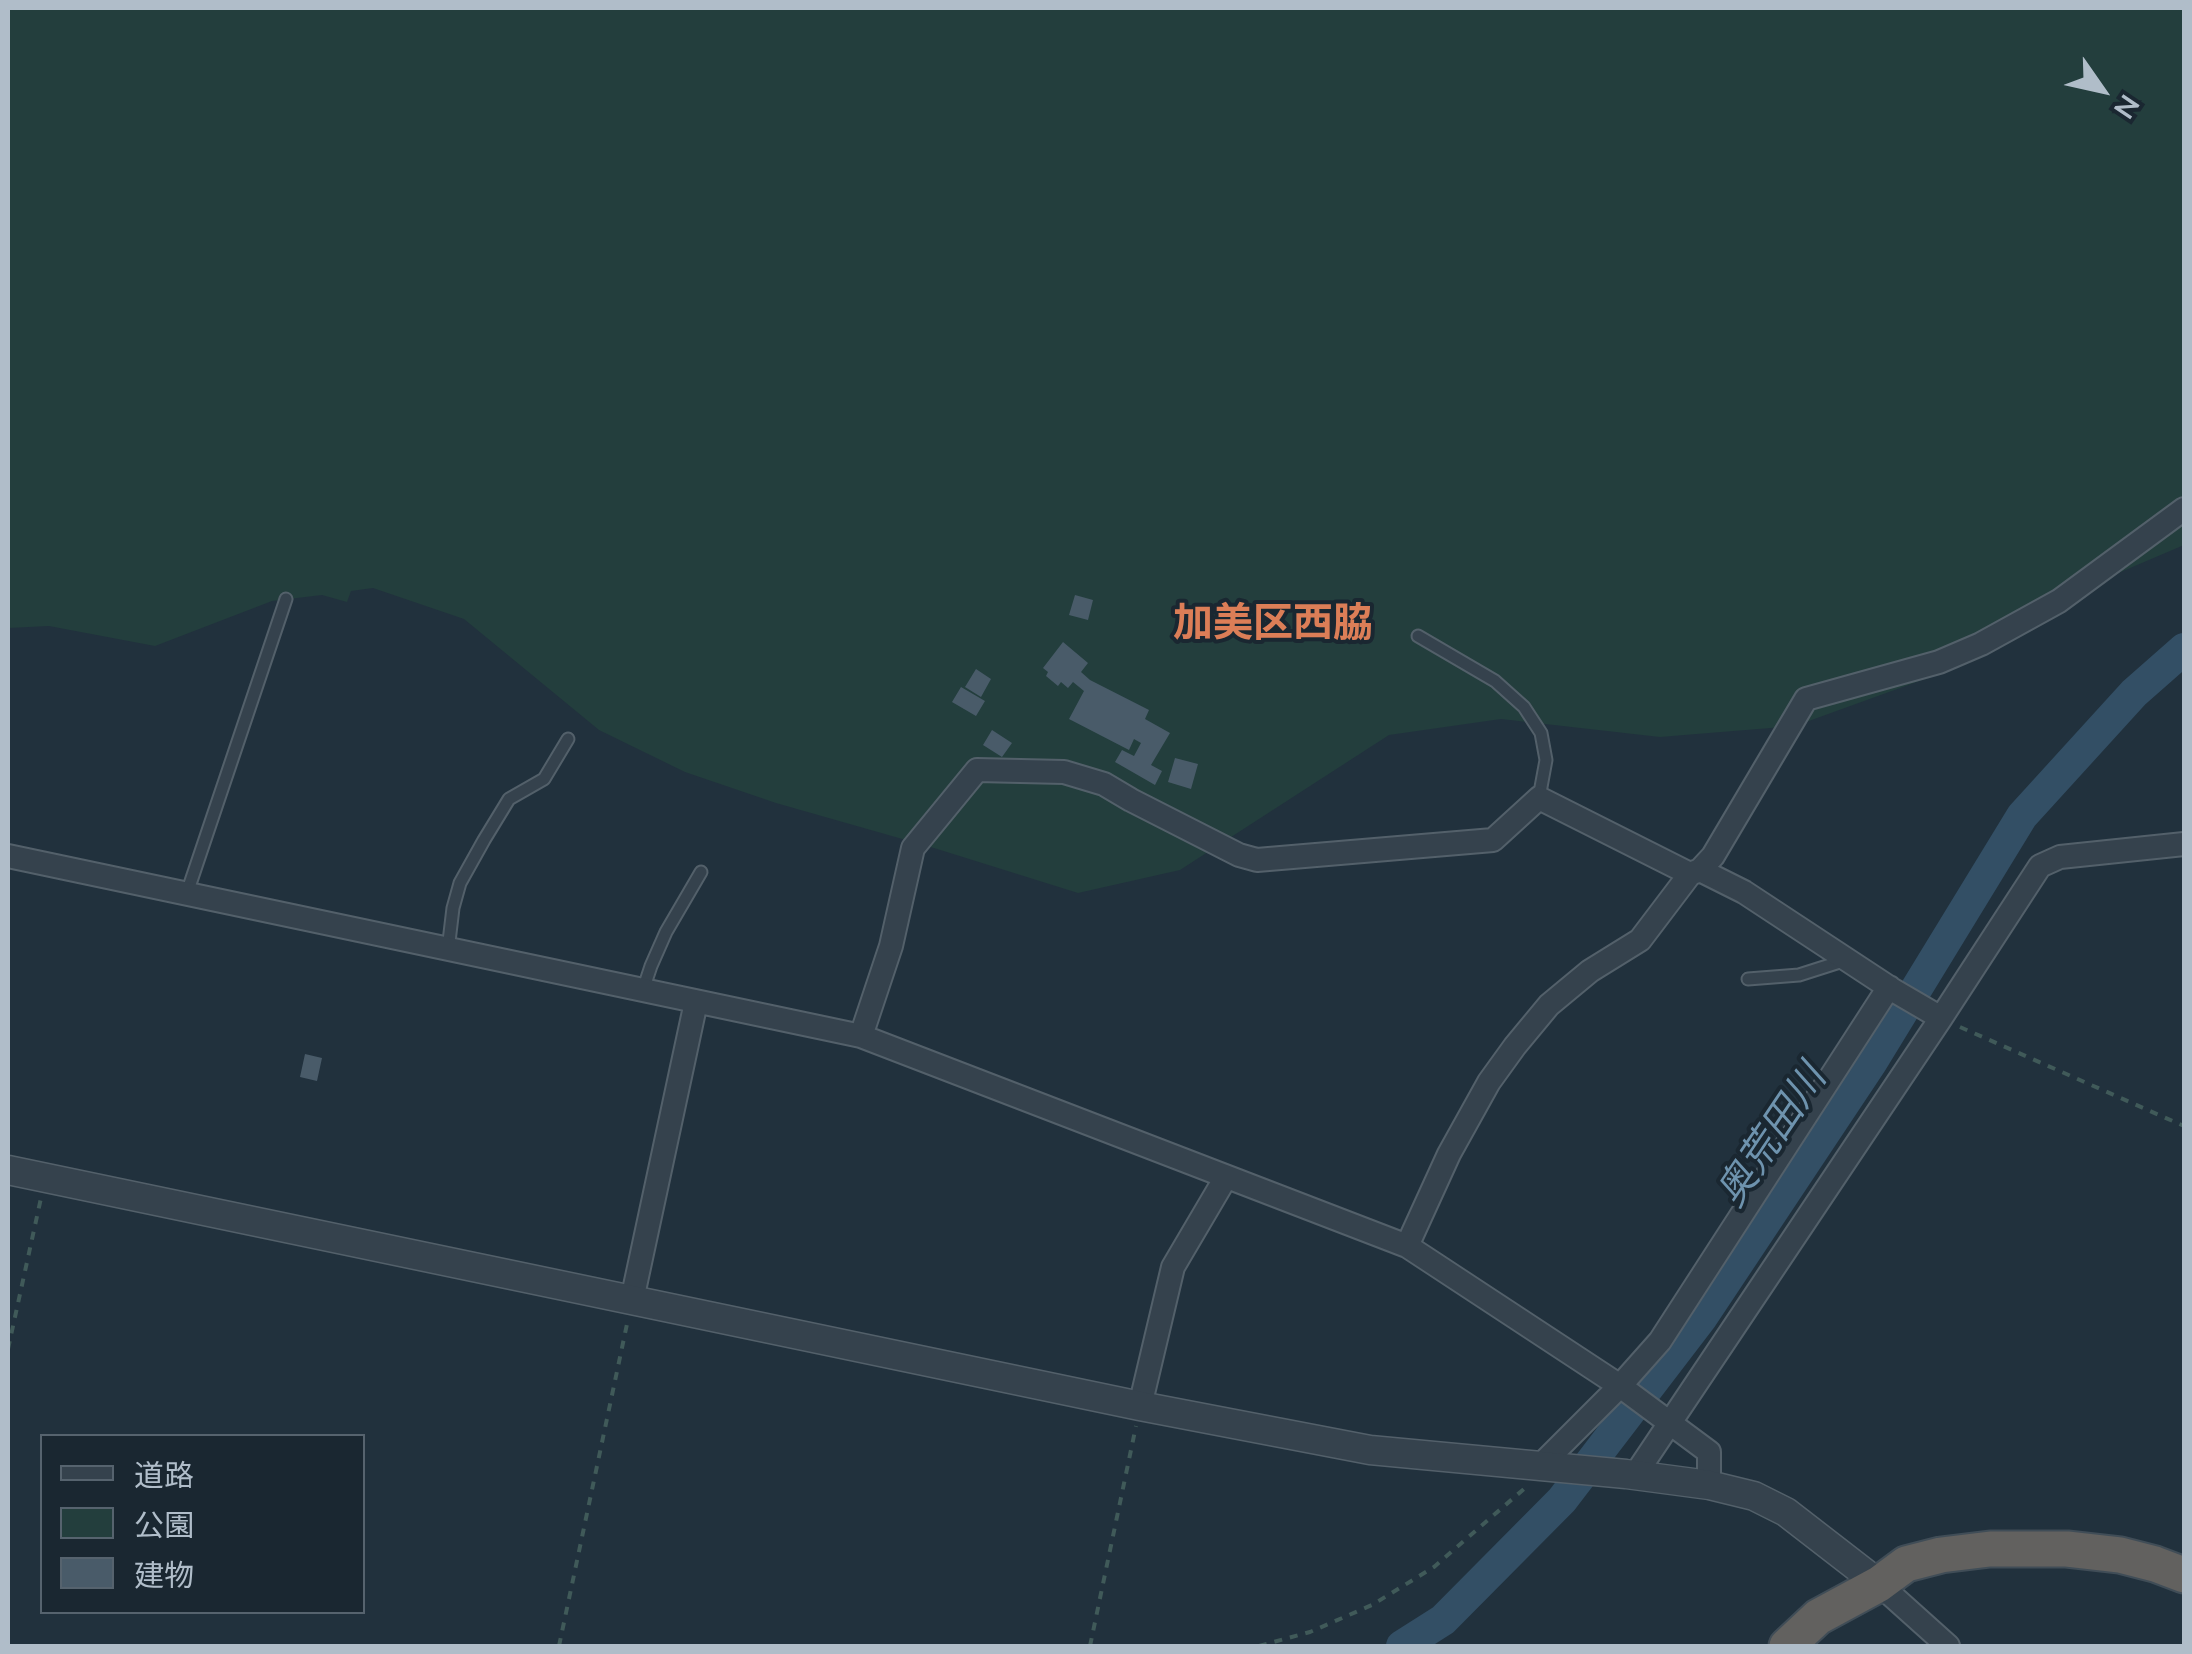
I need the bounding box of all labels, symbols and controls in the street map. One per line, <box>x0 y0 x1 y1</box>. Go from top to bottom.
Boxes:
north arrow <box>2052 40 2152 140</box>
text: N <box>2107 88 2148 126</box>
district label: 加美区西脇 <box>1173 600 1373 648</box>
water label: 奥荒田川 <box>1707 1056 1837 1216</box>
legend <box>40 1434 365 1614</box>
text: 道路 <box>134 1456 194 1494</box>
text: 公園 <box>134 1506 194 1544</box>
text: 建物 <box>134 1556 194 1594</box>

